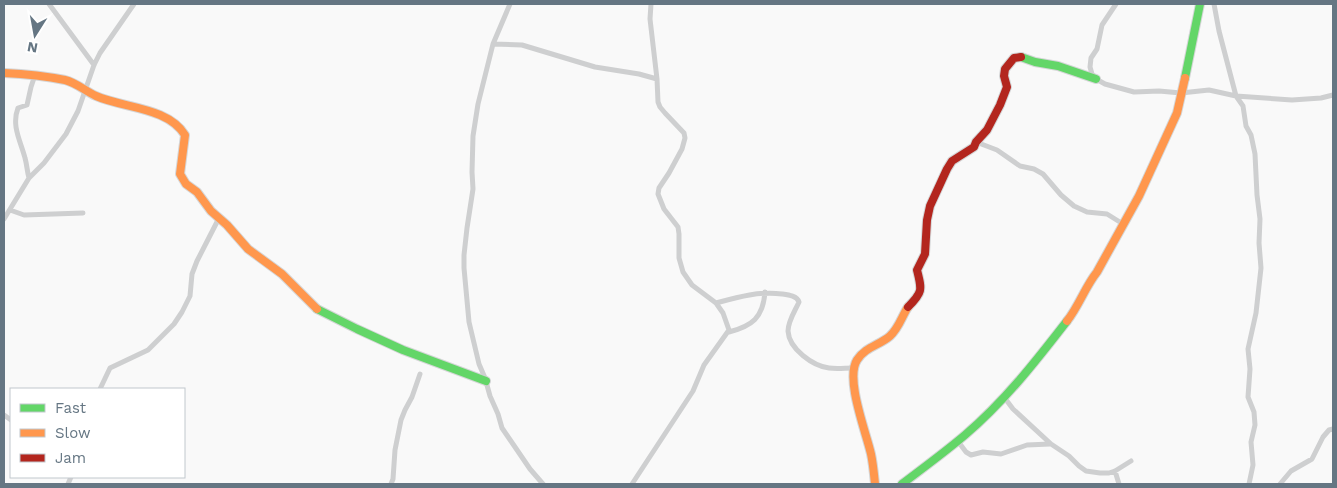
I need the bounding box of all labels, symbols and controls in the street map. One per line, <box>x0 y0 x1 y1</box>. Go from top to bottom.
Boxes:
north arrow <box>10 10 60 60</box>
text: N <box>26 39 39 57</box>
legend <box>10 388 185 478</box>
text: Fast <box>55 399 87 417</box>
text: Slow <box>55 424 91 442</box>
text: Jam <box>55 449 86 467</box>

